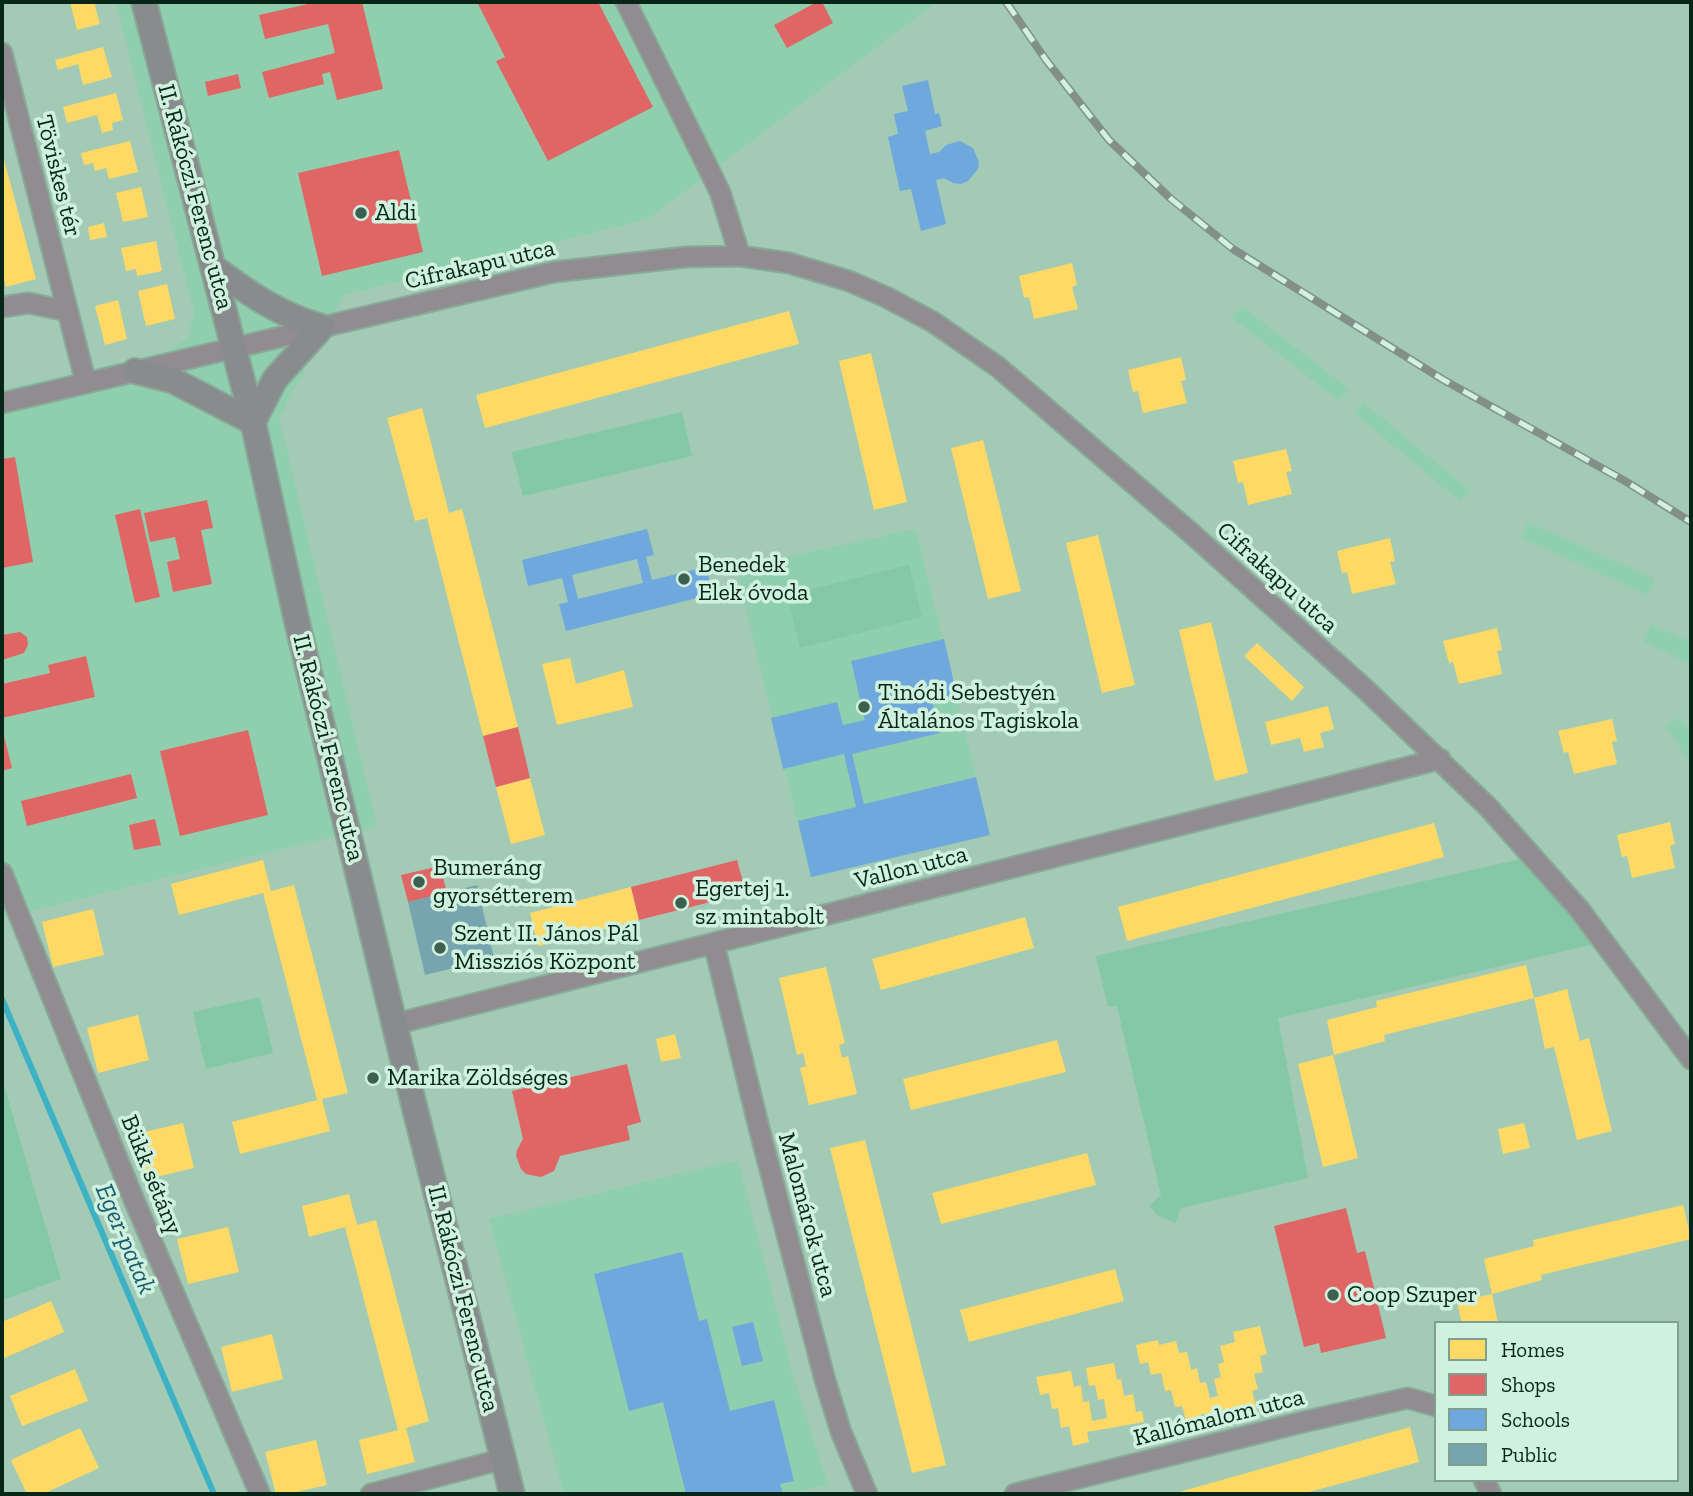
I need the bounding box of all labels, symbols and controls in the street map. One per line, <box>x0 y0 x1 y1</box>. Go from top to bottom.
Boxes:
street label: II. Rákóczi Ferenc utca <box>151 81 239 313</box>
street label: Töviskes tér <box>29 112 87 240</box>
place label: Aldi <box>375 199 417 227</box>
marker: Aldi <box>353 205 369 221</box>
street label: Cifrakapu utca <box>402 234 558 296</box>
street label: Cifrakapu utca <box>1211 516 1343 640</box>
place label: Benedek Elek óvoda <box>698 551 809 607</box>
marker: Benedek Elek óvoda <box>676 571 692 587</box>
street label: II. Rákóczi Ferenc utca <box>286 632 370 864</box>
place label: Tinódi Sebestyén Általános Tagiskola <box>878 679 1079 735</box>
marker: Tinódi Sebestyén Általános Tagiskola <box>856 699 872 715</box>
street label: Vallon utca <box>852 840 970 896</box>
place label: Bumeráng gyorsétterem <box>433 854 573 910</box>
marker: Bumeráng gyorsétterem <box>411 874 427 890</box>
place label: Egertej 1. sz mintabolt <box>695 875 824 931</box>
marker: Egertej 1. sz mintabolt <box>673 895 689 911</box>
place label: Szent II. János Pál Missziós Központ <box>454 920 639 976</box>
marker: Szent II. János Pál Missziós Központ <box>432 940 448 956</box>
place label: Marika Zöldséges <box>387 1064 568 1092</box>
marker: Marika Zöldséges <box>365 1070 381 1086</box>
street label: Bükk sétány <box>114 1111 188 1239</box>
street label: Malomárok utca <box>771 1130 843 1300</box>
water label: Eger-patak <box>88 1179 162 1299</box>
street label: II. Rákóczi Ferenc utca <box>421 1183 505 1415</box>
place label: Coop Szuper <box>1347 1281 1478 1309</box>
marker: Coop Szuper <box>1325 1287 1341 1303</box>
legend <box>1434 1321 1679 1482</box>
text: Homes <box>1501 1337 1564 1362</box>
text: Shops <box>1501 1372 1555 1397</box>
street label: Kallómalom utca <box>1131 1383 1307 1453</box>
text: Schools <box>1501 1407 1570 1432</box>
text: Public <box>1501 1442 1557 1467</box>

